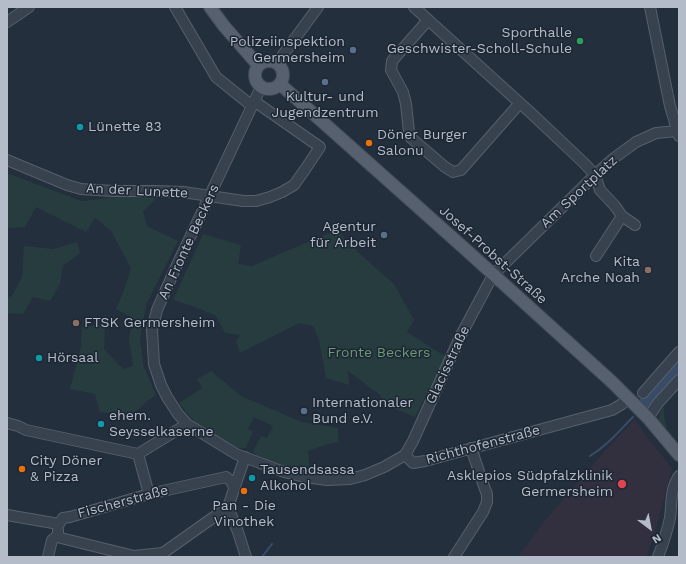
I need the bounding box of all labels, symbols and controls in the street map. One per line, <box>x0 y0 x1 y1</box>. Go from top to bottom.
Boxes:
place label: Sporthalle Geschwister-Scholl-Schule <box>387 25 572 58</box>
place label: Polizeiinspektion Germersheim <box>230 34 345 66</box>
marker: Sporthalle Geschwister-Scholl-Schule <box>575 36 585 46</box>
marker: Polizeiinspektion Germersheim <box>348 45 358 55</box>
marker: Kultur- und Jugendzentrum <box>320 77 330 87</box>
place label: Kultur- und Jugendzentrum <box>272 89 378 122</box>
place label: Lünette 83 <box>88 119 162 135</box>
marker: Lünette 83 <box>75 122 85 132</box>
place label: Döner Burger Salonu <box>377 127 467 160</box>
marker: Döner Burger Salonu <box>364 138 374 148</box>
street label: Am Sportplatz <box>537 152 621 232</box>
street label: An der Lunette <box>85 180 189 202</box>
street label: An Fronte Beckers <box>155 182 223 302</box>
street label: Josef-Probst-Straße <box>436 202 550 308</box>
place label: Agentur für Arbeit <box>310 219 376 252</box>
marker: Agentur für Arbeit <box>379 230 389 240</box>
place label: Kita Arche Noah <box>561 254 640 286</box>
marker: Kita Arche Noah <box>643 265 653 275</box>
place label: FTSK Germersheim <box>84 315 215 331</box>
marker: FTSK Germersheim <box>71 318 81 328</box>
street label: Glacisstraße <box>422 323 474 407</box>
park label: Fronte Beckers <box>328 345 430 361</box>
place label: Hörsaal <box>47 350 98 366</box>
marker: Hörsaal <box>34 353 44 363</box>
place label: Internationaler Bund e.V. <box>312 395 413 428</box>
marker: Internationaler Bund e.V. <box>299 406 309 416</box>
place label: ehem. Seysselkaserne <box>109 408 214 440</box>
marker: ehem. Seysselkaserne <box>96 419 106 429</box>
street label: Richthofenstraße <box>424 422 542 468</box>
place label: City Döner & Pizza <box>30 453 102 486</box>
place label: Tausendsassa Alkohol <box>260 462 354 494</box>
marker: City Döner & Pizza <box>17 464 27 474</box>
place label: Asklepios Südpfalzklinik Germersheim <box>447 468 613 500</box>
marker: Tausendsassa Alkohol <box>247 473 257 483</box>
marker: Asklepios Südpfalzklinik Germersheim <box>616 478 628 490</box>
street label: Fischerstraße <box>76 482 170 522</box>
marker: Pan - Die Vinothek <box>239 486 249 496</box>
place label: Pan - Die Vinothek <box>212 498 276 530</box>
north arrow <box>630 508 670 548</box>
text: N <box>650 531 664 546</box>

